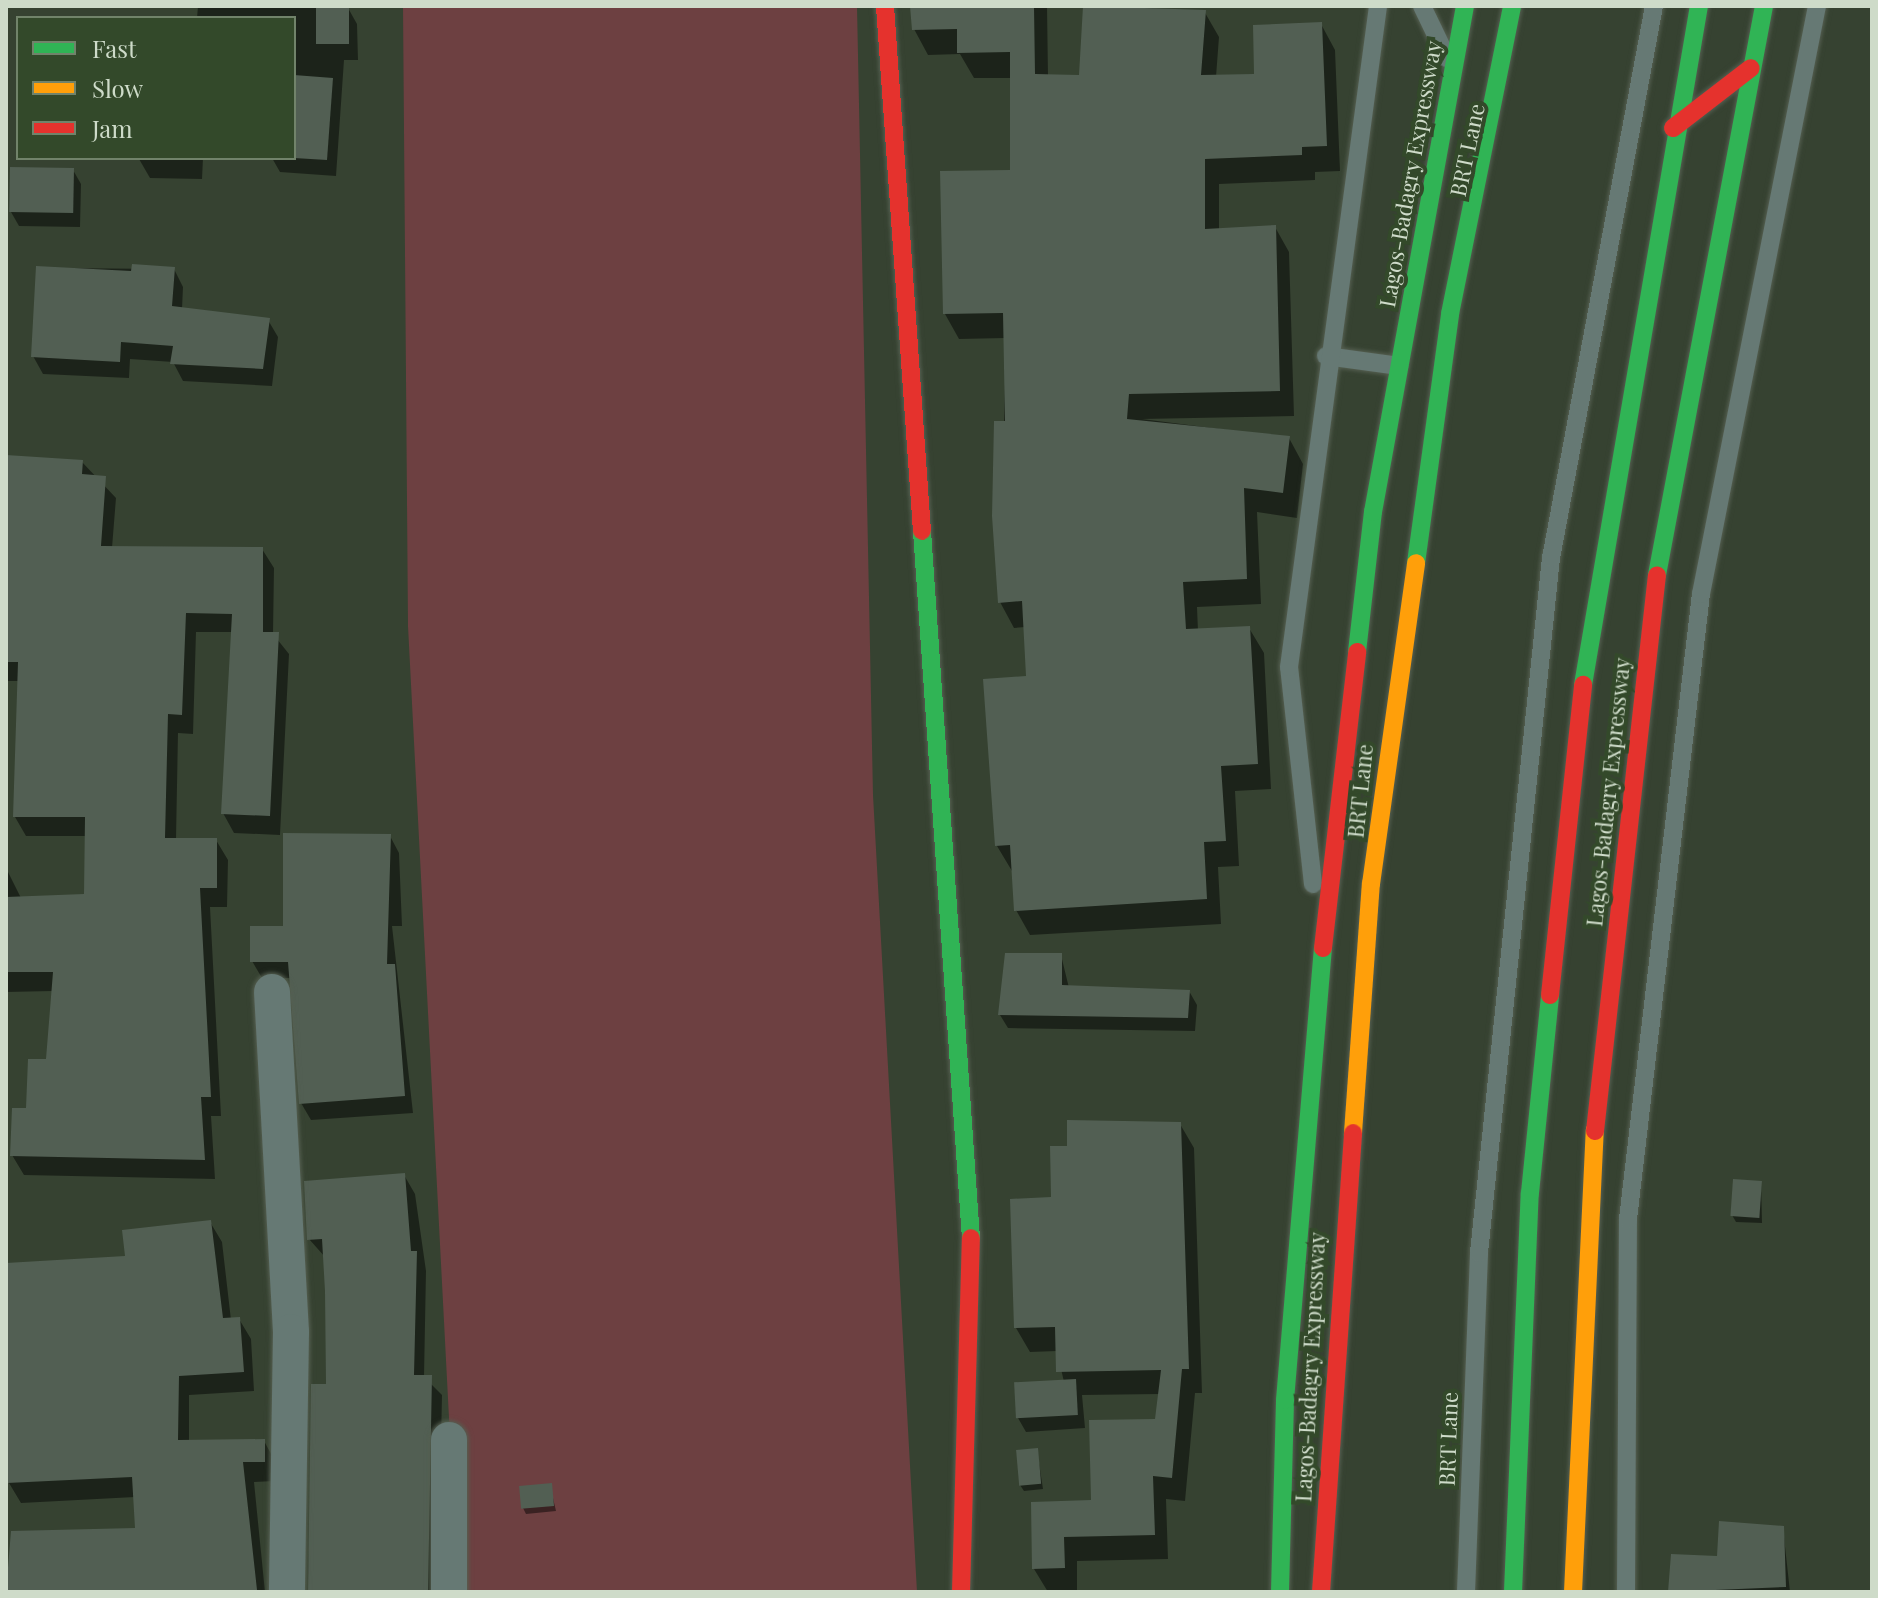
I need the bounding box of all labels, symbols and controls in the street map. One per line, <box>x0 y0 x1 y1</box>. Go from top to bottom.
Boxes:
legend <box>16 16 296 160</box>
text: Fast <box>92 32 137 64</box>
street label: Lagos-Badagry Expressway <box>1373 38 1447 310</box>
text: Slow <box>92 72 143 104</box>
street label: BRT Lane <box>1444 101 1490 199</box>
text: Jam <box>92 112 133 144</box>
street label: Lagos-Badagry Expressway <box>1581 656 1635 928</box>
street label: BRT Lane <box>1342 742 1378 840</box>
street label: Lagos-Badagry Expressway <box>1290 1231 1330 1503</box>
street label: BRT Lane <box>1433 1391 1463 1487</box>

